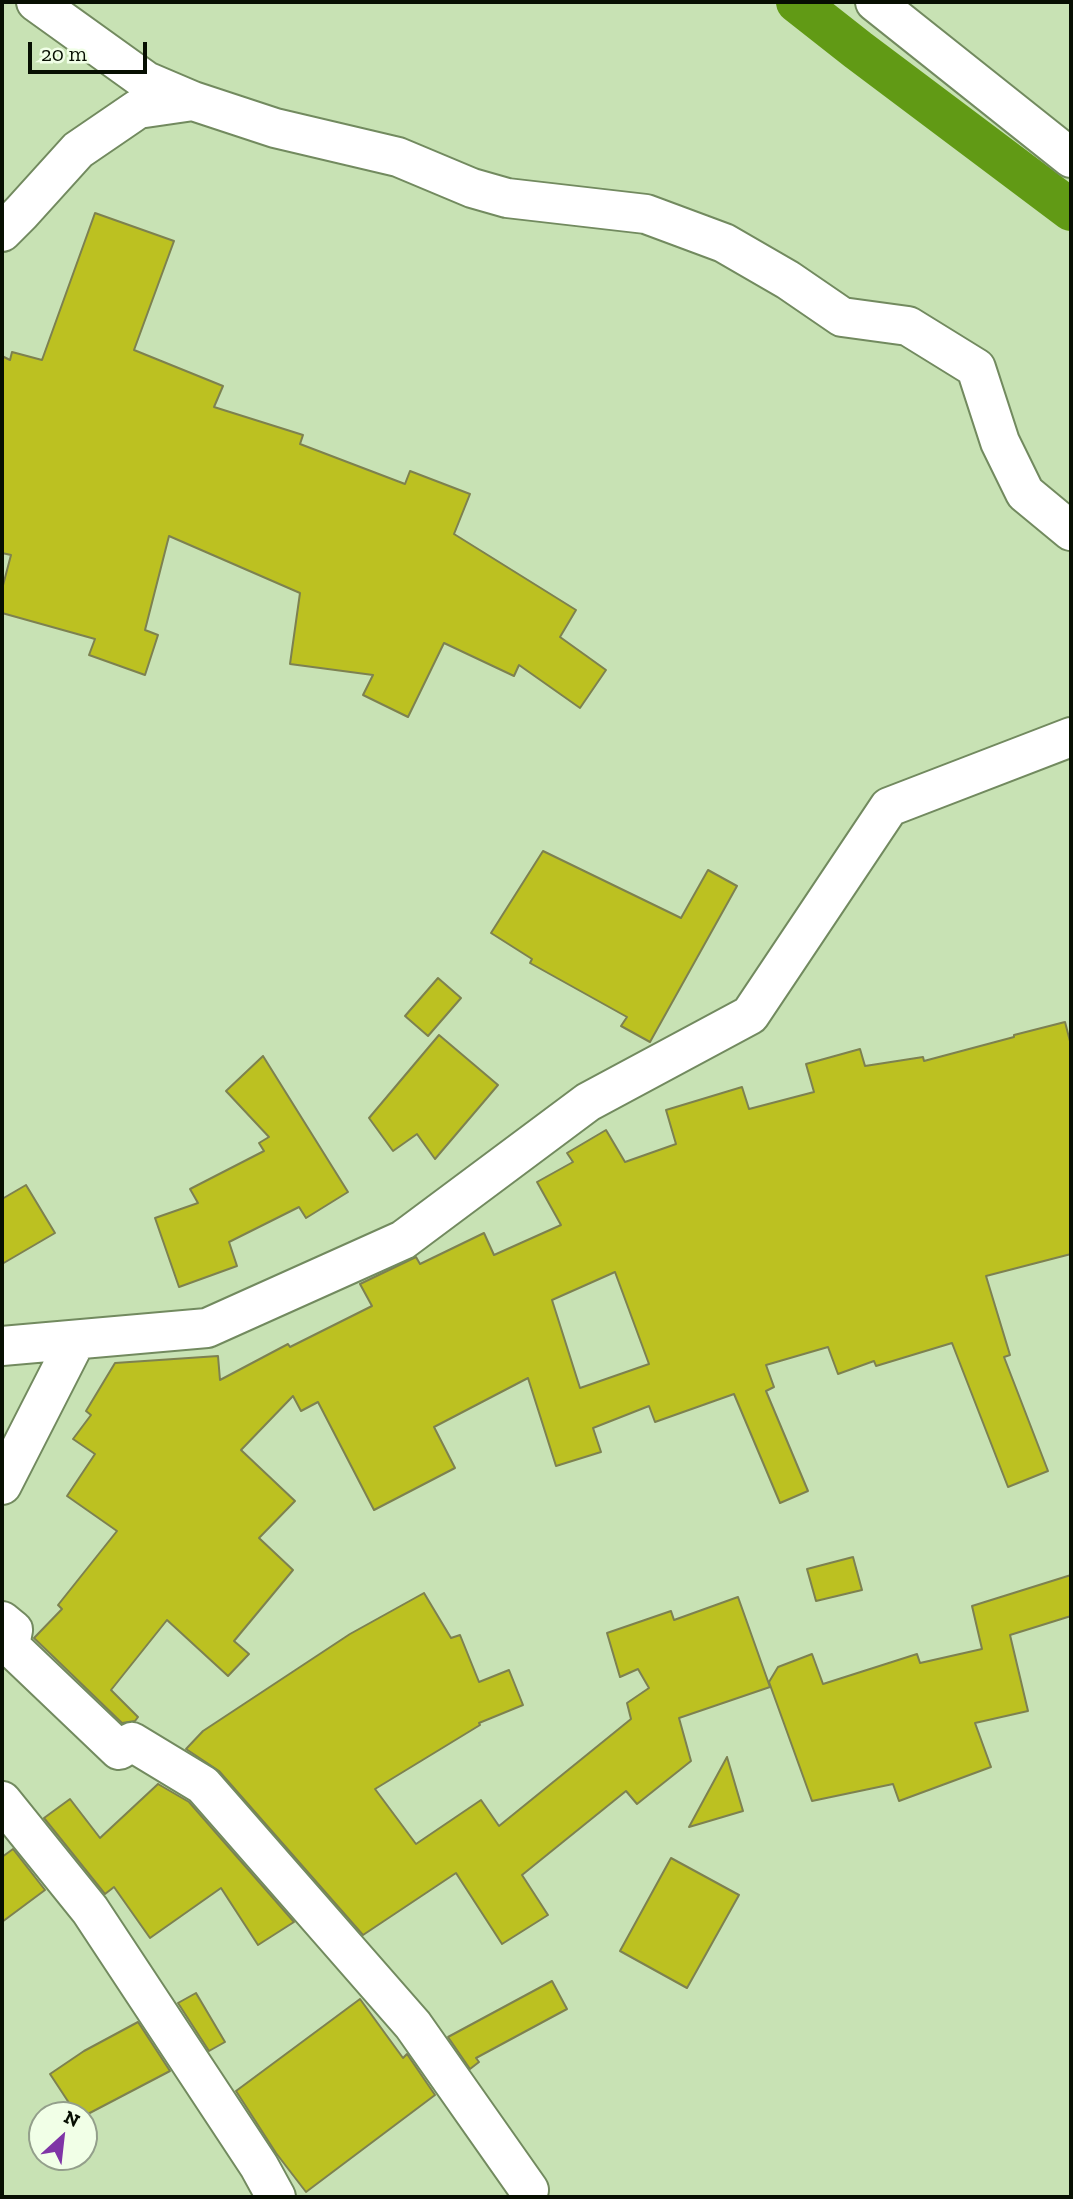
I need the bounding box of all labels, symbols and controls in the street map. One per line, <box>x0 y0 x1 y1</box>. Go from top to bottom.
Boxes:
scale bar <box>32 28 150 72</box>
text: 20 m <box>41 41 87 66</box>
north arrow <box>28 2101 98 2171</box>
text: N <box>60 2105 84 2132</box>

